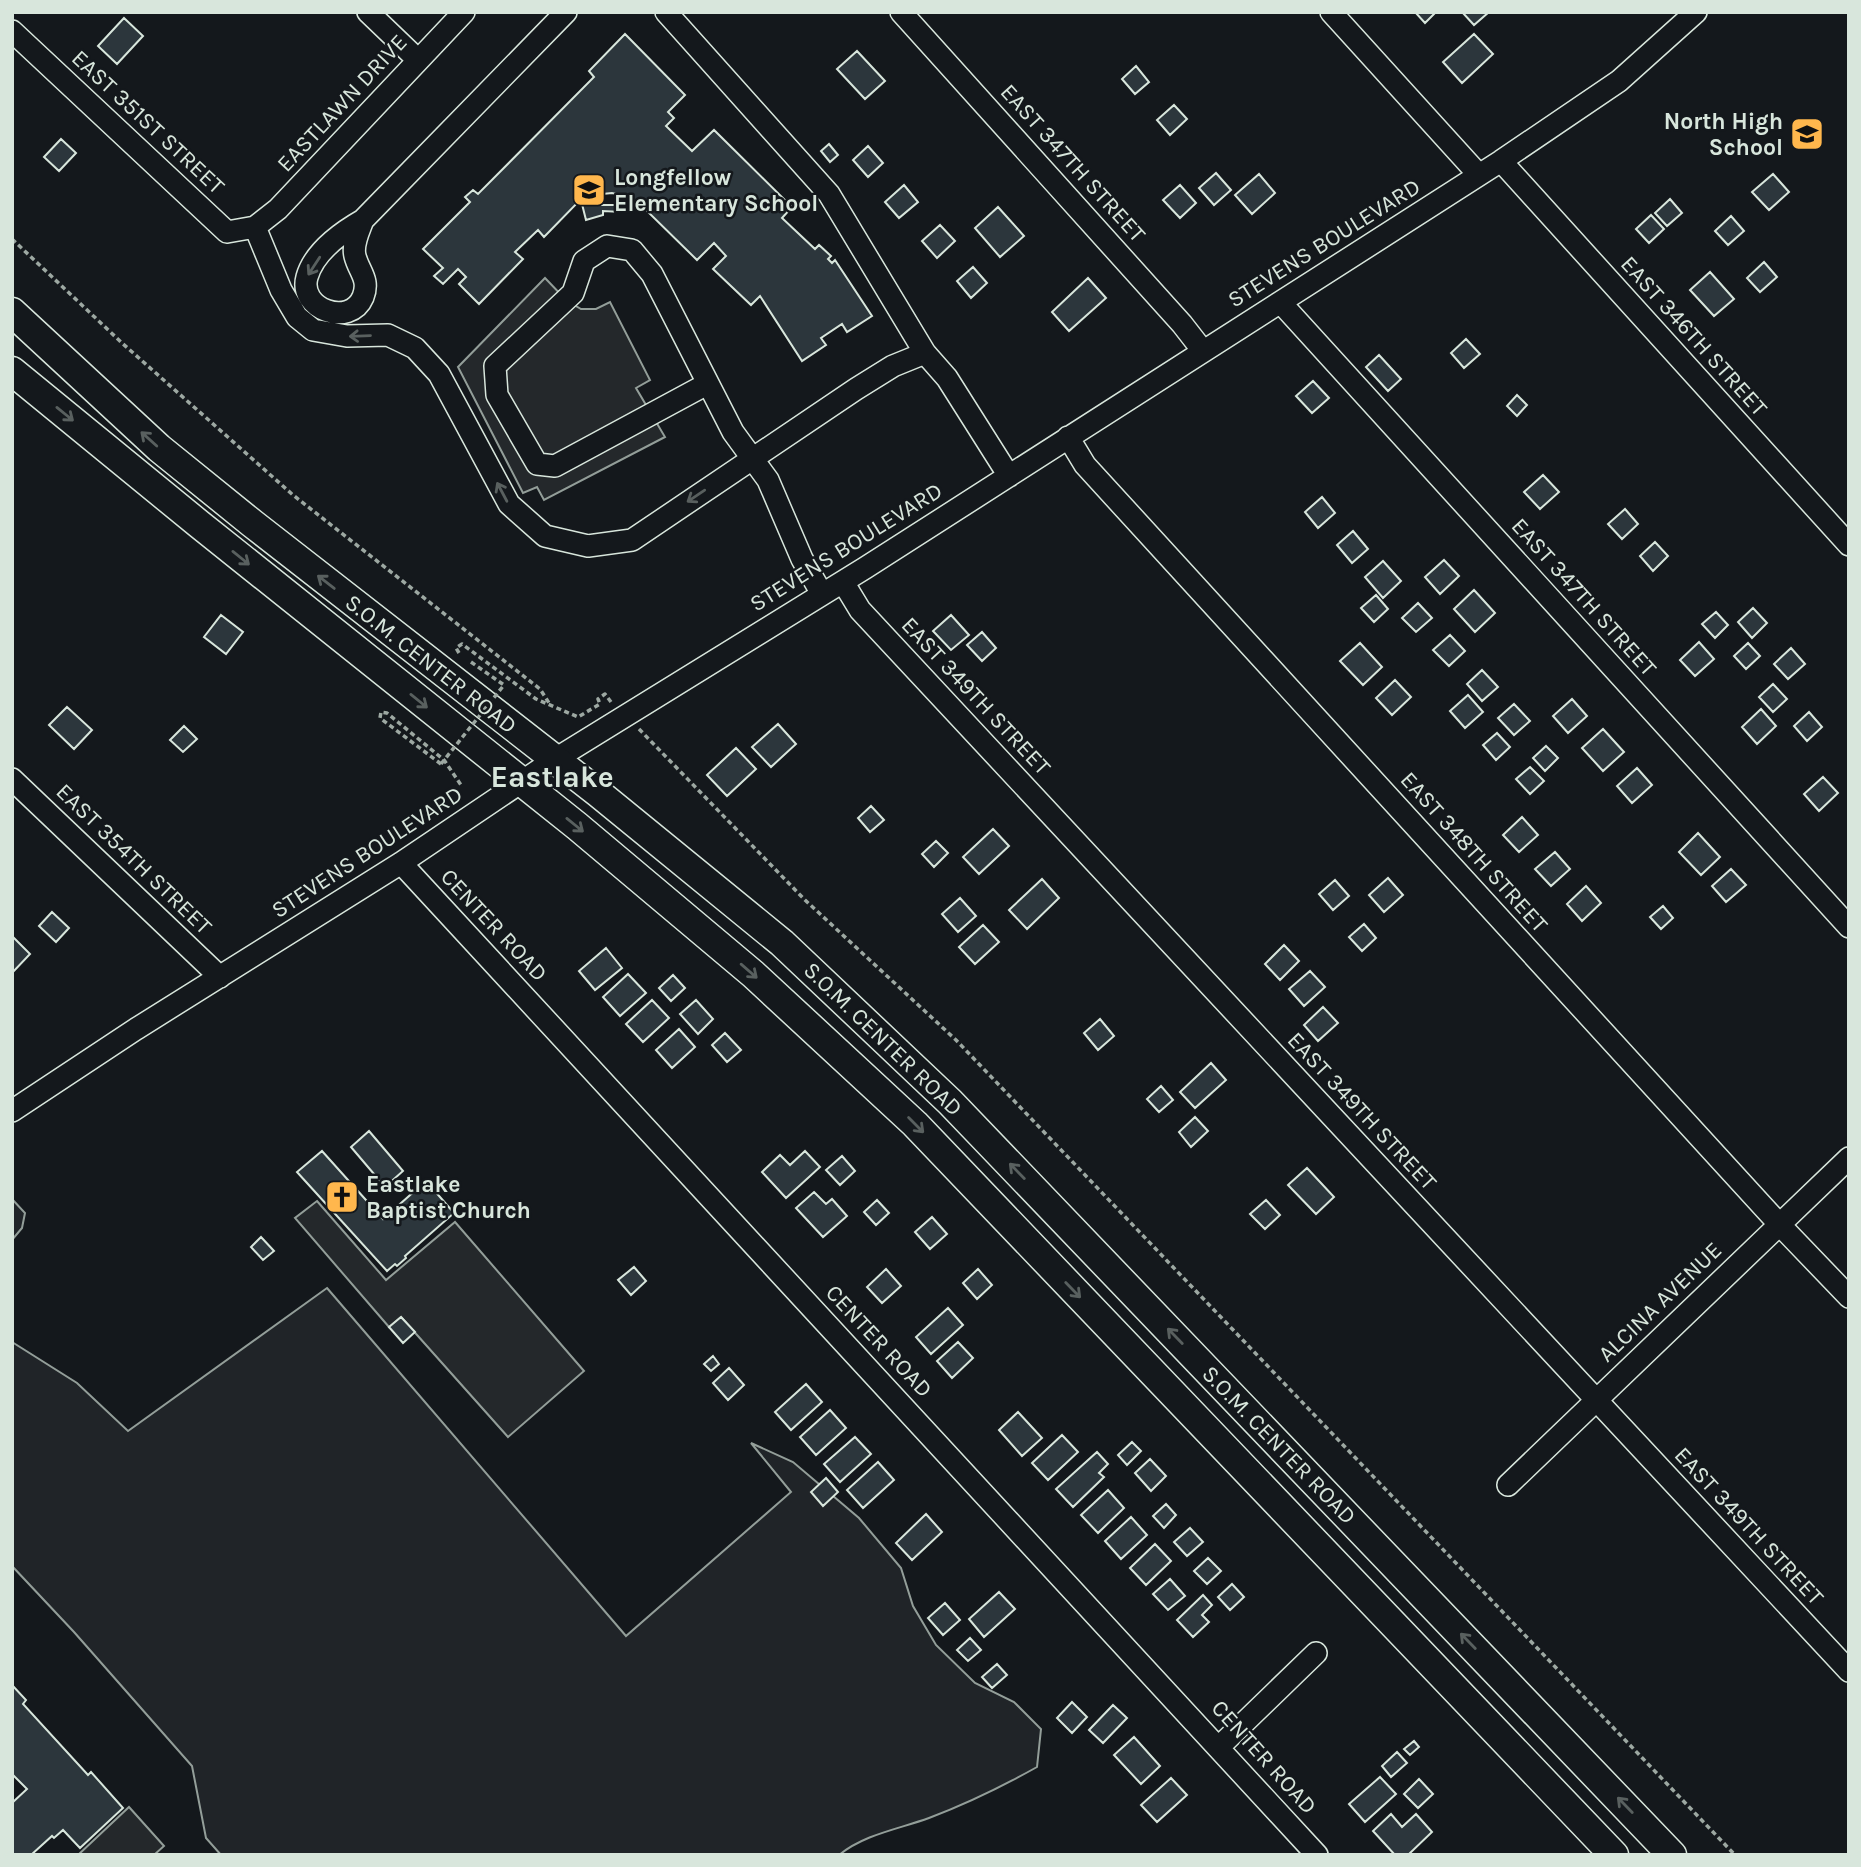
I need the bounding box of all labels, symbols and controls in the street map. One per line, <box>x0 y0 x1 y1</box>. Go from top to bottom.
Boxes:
street label: EASTLAWN DRIVE <box>271 29 413 177</box>
street label: EAST 351ST STREET <box>66 44 230 200</box>
street label: EAST 347TH STREET <box>995 78 1151 248</box>
place label: North High School <box>1664 108 1783 161</box>
school or university icon: North High School <box>1788 115 1826 153</box>
place label: Longfellow Elementary School <box>614 164 818 217</box>
school or university icon: Longfellow Elementary School <box>570 171 608 209</box>
street label: STEVENS BOULEVARD <box>1223 173 1425 313</box>
street label: EAST 346TH STREET <box>1615 250 1773 422</box>
one-way arrow <box>307 255 321 275</box>
one-way arrow <box>349 329 372 343</box>
one-way arrow <box>56 406 74 422</box>
one-way arrow <box>140 431 158 447</box>
street label: STEVENS BOULEVARD <box>745 477 947 617</box>
one-way arrow <box>495 482 508 503</box>
one-way arrow <box>687 489 706 504</box>
street label: EAST 347TH STREET <box>1506 512 1662 682</box>
one-way arrow <box>232 551 250 566</box>
one-way arrow <box>318 574 336 589</box>
street label: S.O.M. CENTER ROAD <box>340 589 522 739</box>
street label: EAST 349TH STREET <box>896 611 1056 781</box>
one-way arrow <box>409 693 427 708</box>
district label: Eastlake <box>490 759 614 795</box>
street label: EAST 348TH STREET <box>1395 766 1554 938</box>
street label: EAST 354TH STREET <box>51 778 218 940</box>
street label: STEVENS BOULEVARD <box>267 780 467 924</box>
one-way arrow <box>565 817 584 832</box>
street label: CENTER ROAD <box>435 863 553 987</box>
street label: S.O.M. CENTER ROAD <box>798 956 968 1122</box>
one-way arrow <box>740 963 758 979</box>
street label: EAST 349TH STREET <box>1282 1026 1442 1196</box>
one-way arrow <box>907 1117 924 1134</box>
one-way arrow <box>1009 1163 1026 1180</box>
place label: Eastlake Baptist Church <box>366 1171 531 1224</box>
church icon: Eastlake Baptist Church <box>323 1178 361 1216</box>
street label: ALCINA AVENUE <box>1593 1236 1727 1368</box>
street label: CENTER ROAD <box>820 1279 938 1403</box>
one-way arrow <box>1065 1281 1082 1298</box>
one-way arrow <box>1166 1327 1183 1344</box>
street label: S.O.M. CENTER ROAD <box>1196 1360 1362 1530</box>
street label: EAST 349TH STREET <box>1669 1441 1829 1611</box>
one-way arrow <box>1459 1633 1476 1650</box>
street label: CENTER ROAD <box>1206 1694 1322 1820</box>
one-way arrow <box>1617 1797 1634 1814</box>

